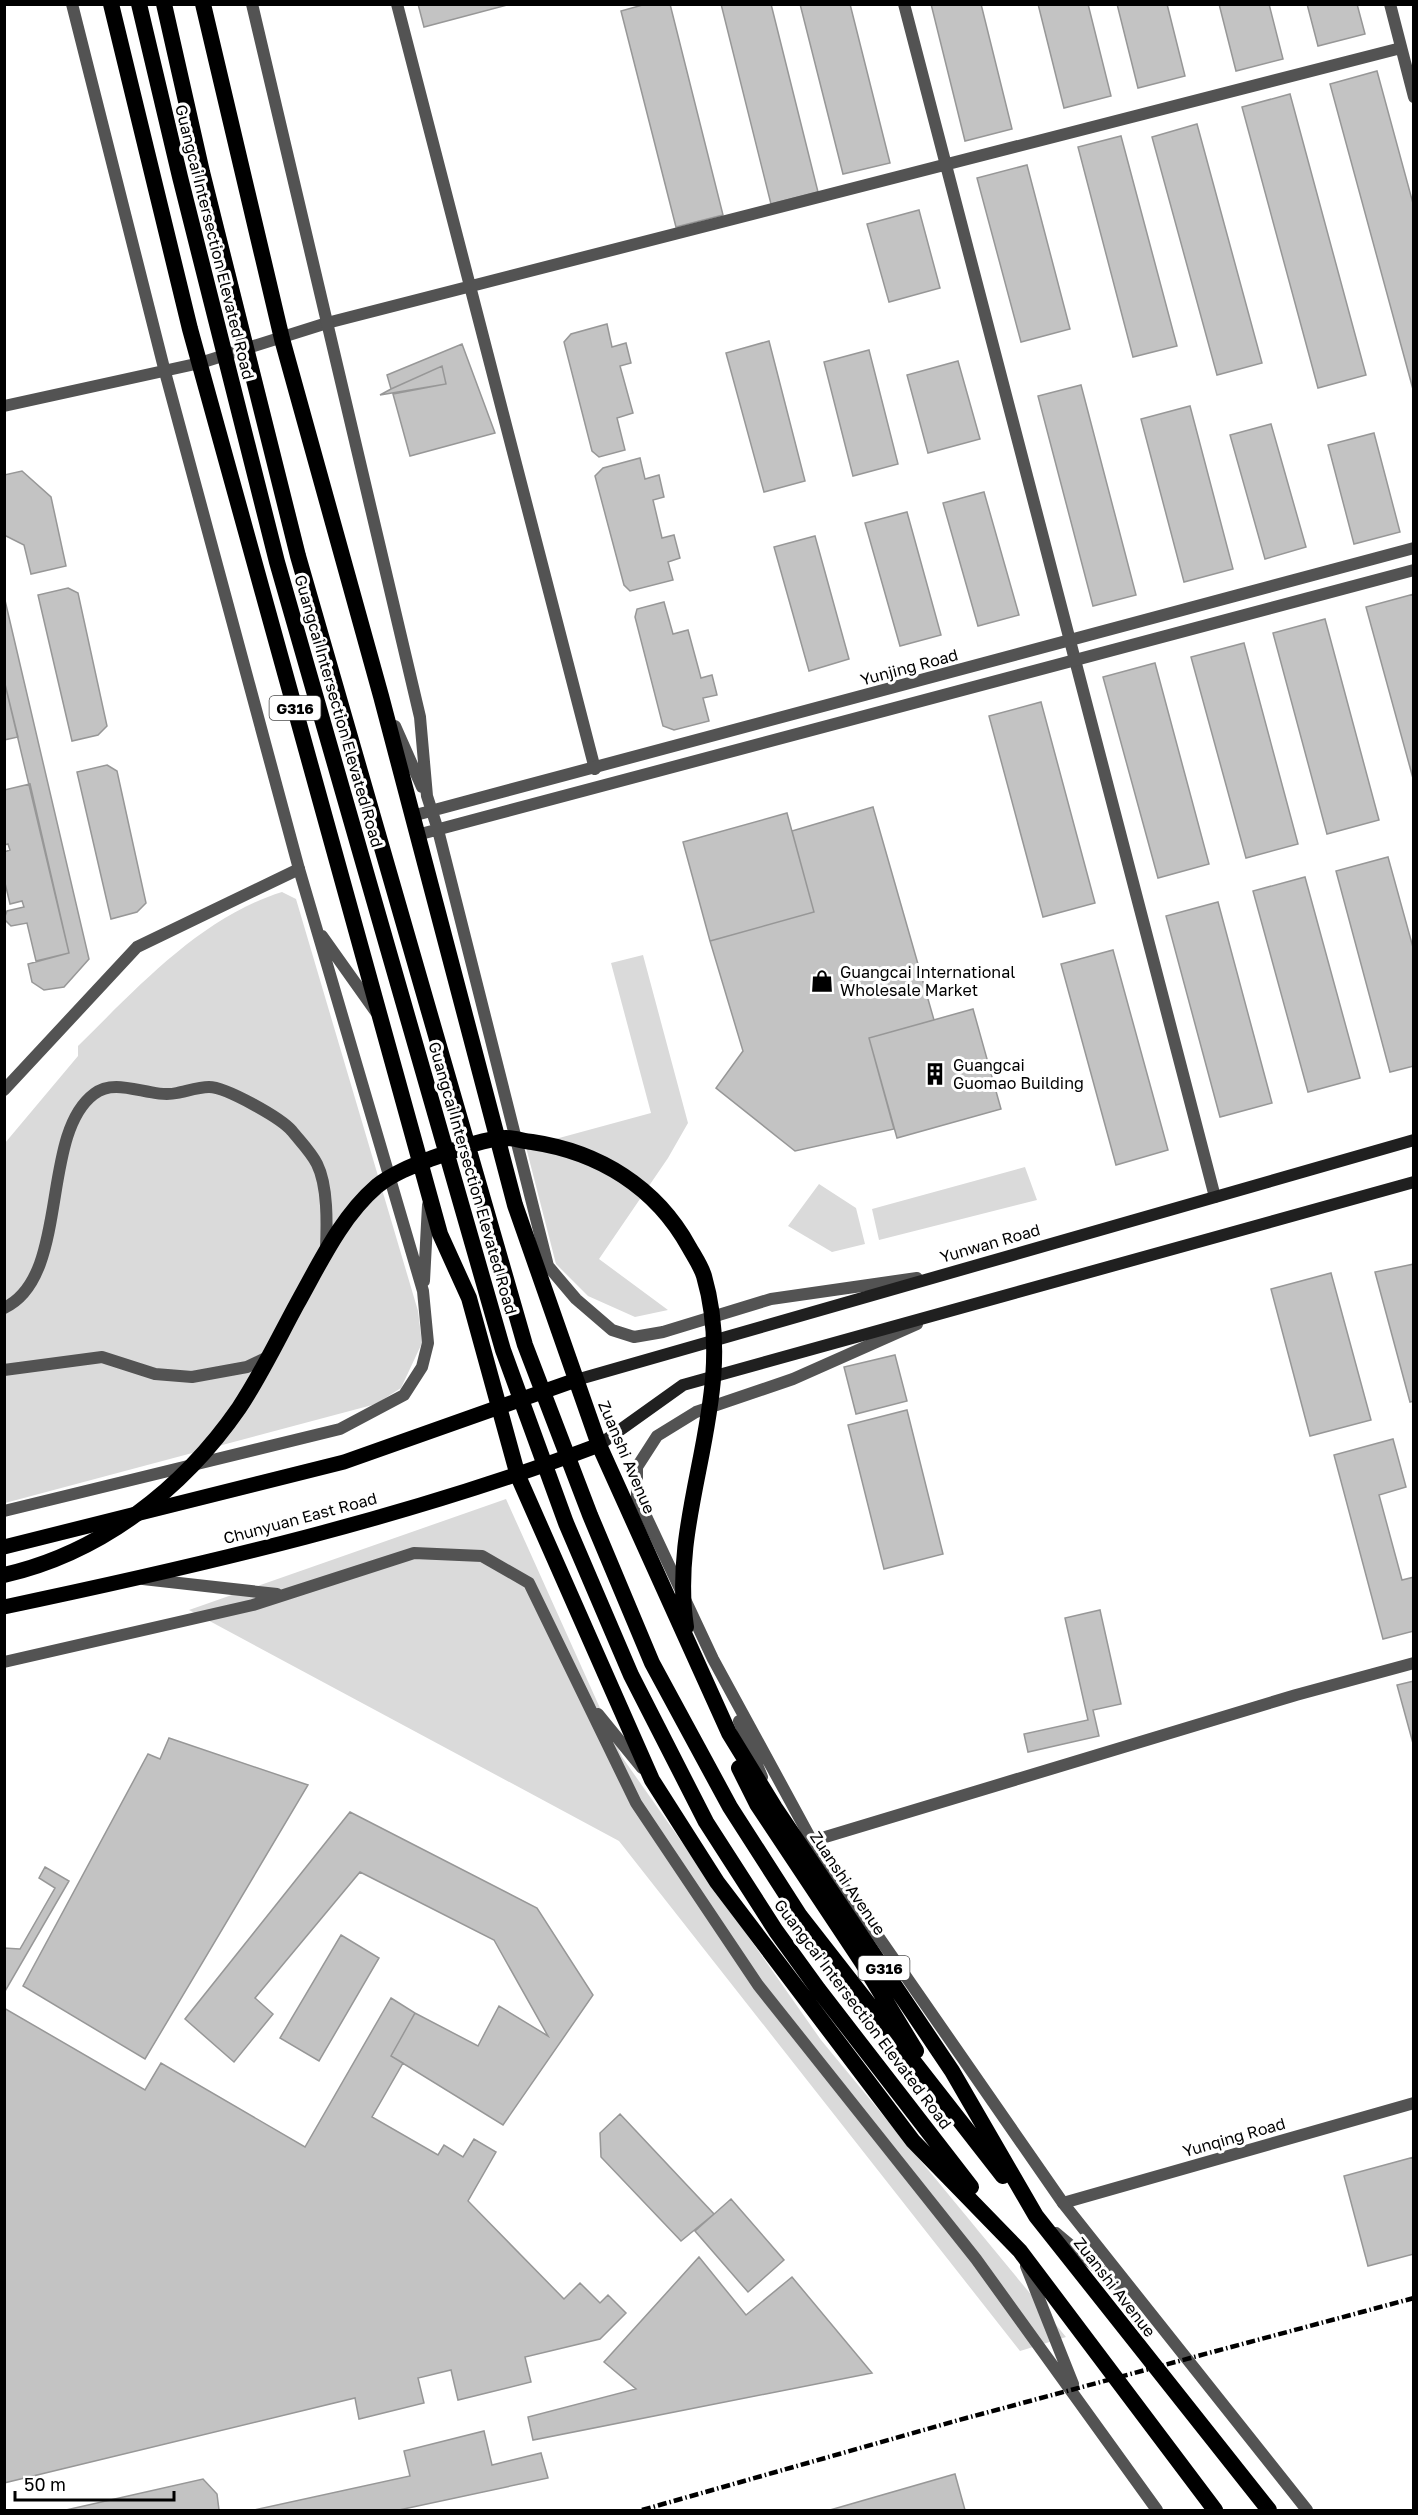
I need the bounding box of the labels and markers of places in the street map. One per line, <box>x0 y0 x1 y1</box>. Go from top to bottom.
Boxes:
place label: Guangcai International Wholesale Market <box>840 962 1015 1000</box>
shop icon: Guangcai International Wholesale Market <box>809 968 835 994</box>
place label: Guangcai Guomao Building <box>953 1055 1084 1093</box>
building icon: Guangcai Guomao Building <box>922 1061 948 1087</box>

